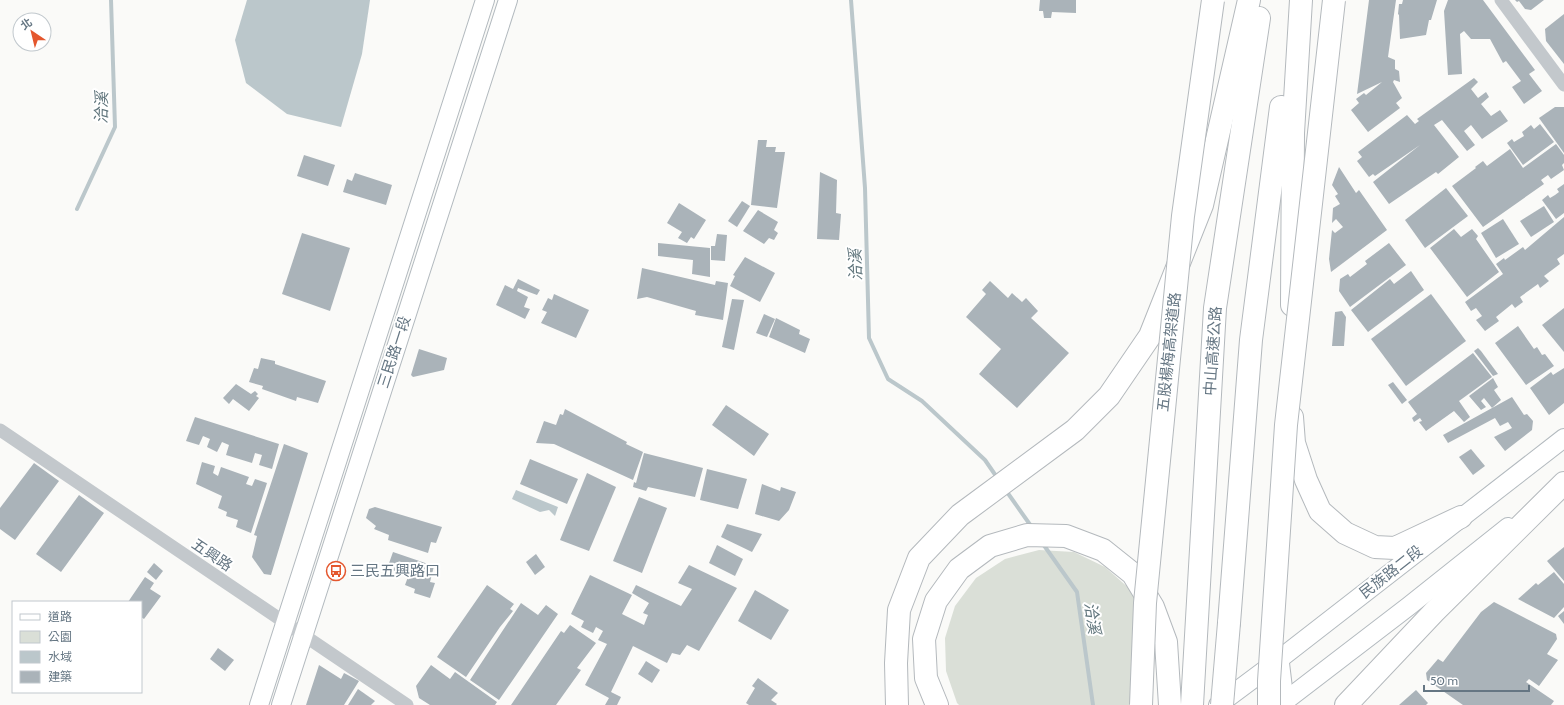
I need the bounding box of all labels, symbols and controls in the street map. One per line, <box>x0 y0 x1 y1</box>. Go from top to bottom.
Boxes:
north arrow <box>12 12 52 52</box>
text: 北 <box>18 15 35 33</box>
water label: 洽溪 <box>92 90 111 124</box>
water label: 洽溪 <box>845 247 866 281</box>
street label: 五股楊梅高架道路 <box>1154 291 1184 413</box>
street label: 中山高速公路 <box>1201 305 1225 397</box>
street label: 三民路一段 <box>374 314 414 390</box>
street label: 五興路 <box>188 535 236 575</box>
street label: 民族路二段 <box>1356 542 1426 602</box>
bus stop icon: 三民五興路口 <box>325 560 347 582</box>
place label: 三民五興路口 <box>350 562 440 580</box>
legend <box>12 601 142 693</box>
water label: 洽溪 <box>1081 601 1104 637</box>
text: 道路 <box>48 609 72 624</box>
text: 公園 <box>48 629 72 644</box>
text: 水域 <box>48 649 72 664</box>
scale bar <box>1424 667 1529 693</box>
text: 建築 <box>48 669 72 684</box>
text: 50 m <box>1430 673 1458 688</box>

